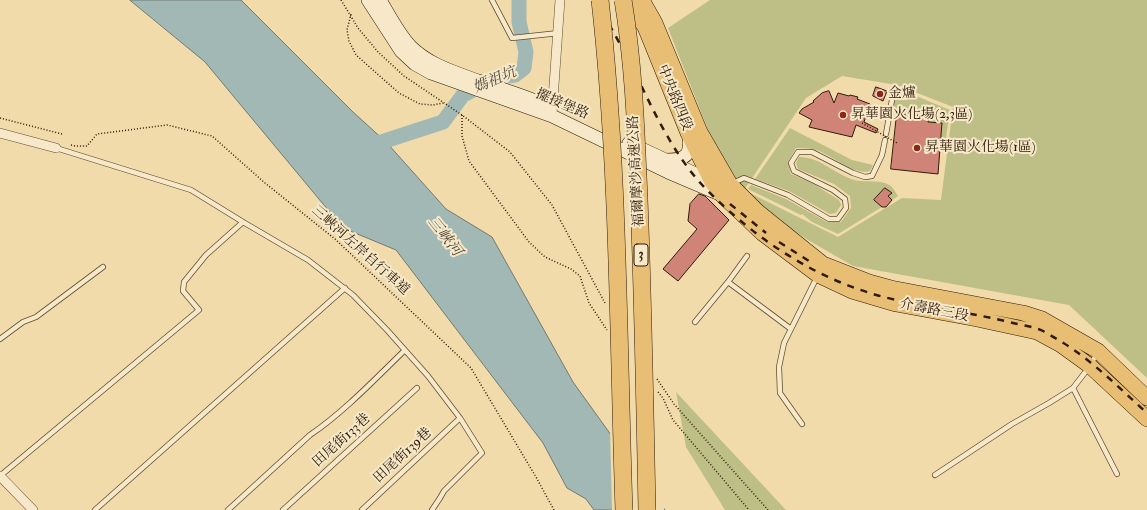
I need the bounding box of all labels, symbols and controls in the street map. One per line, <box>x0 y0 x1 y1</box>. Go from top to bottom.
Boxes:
street label: 中央路四段 <box>653 62 695 134</box>
water label: 媽祖坑 <box>471 64 519 98</box>
street label: 擺接堡路 <box>533 86 591 124</box>
place label: 金爐 <box>888 86 916 102</box>
marker: 金爐 <box>875 89 885 99</box>
place label: 昇華園火化場(2,3區) <box>851 107 972 123</box>
marker: 昇華園火化場(2,3區) <box>838 110 848 120</box>
street label: 福爾摩沙高速公路 <box>626 115 648 227</box>
place label: 昇華園火化場(1區) <box>925 140 1036 156</box>
marker: 昇華園火化場(1區) <box>912 143 922 153</box>
street label: 三峽河左岸自行車道 <box>308 203 412 299</box>
water label: 三峽河 <box>423 214 465 260</box>
road number: 3 <box>634 244 648 266</box>
street label: 介壽路三段 <box>898 296 970 326</box>
street label: 田尾街133巷 <box>310 411 374 471</box>
street label: 田尾街139巷 <box>370 425 436 487</box>

